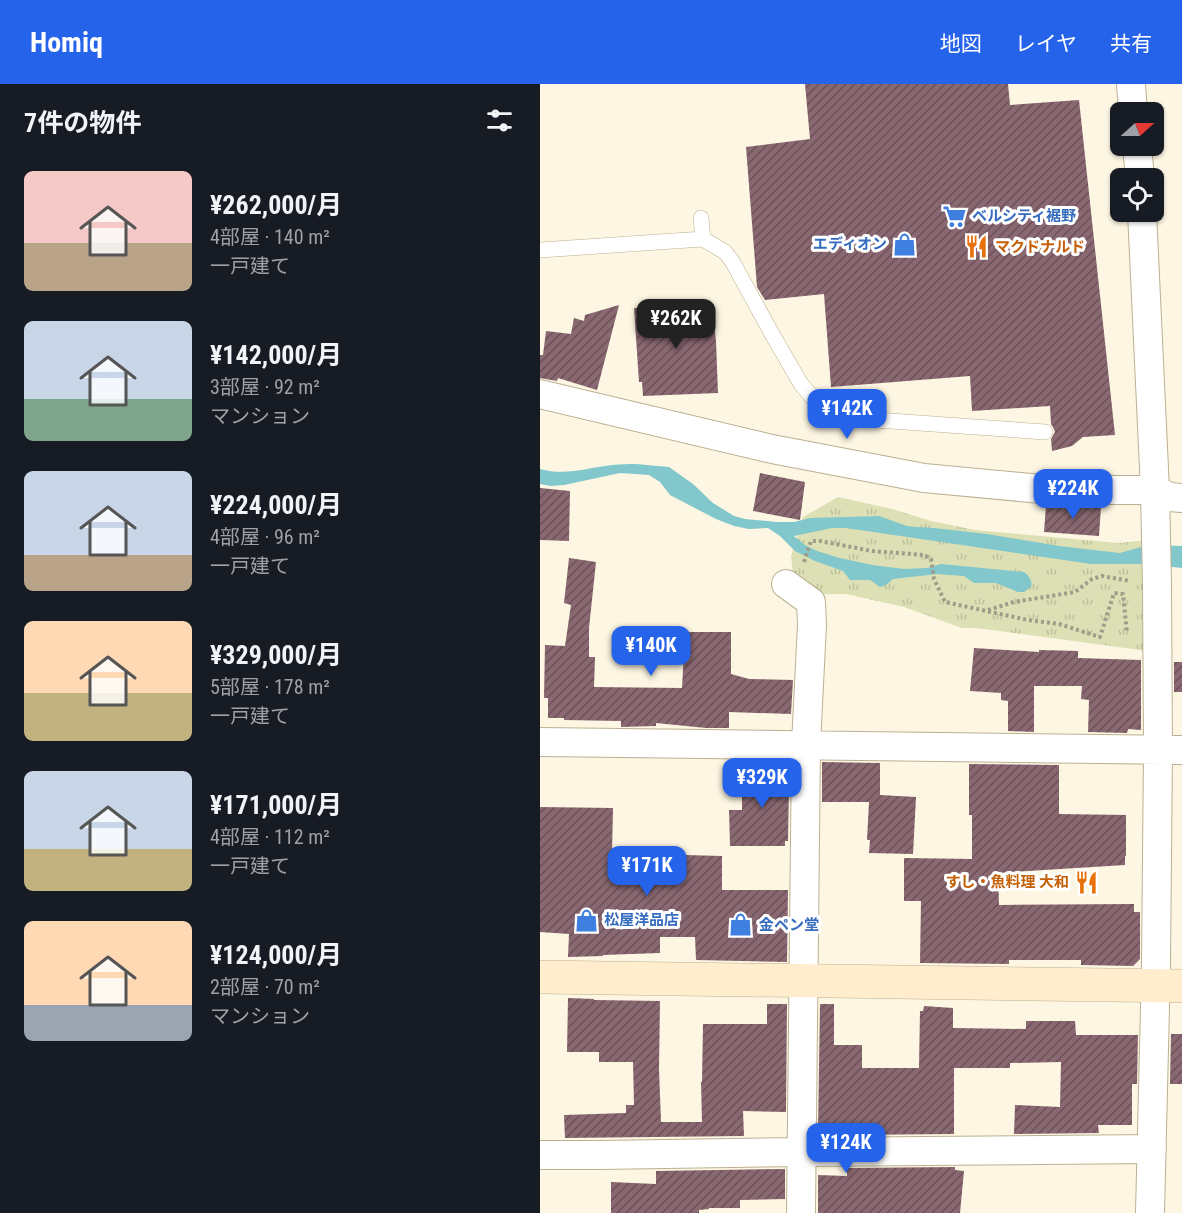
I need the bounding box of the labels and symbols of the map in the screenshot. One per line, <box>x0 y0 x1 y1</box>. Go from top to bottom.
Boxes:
north arrow <box>1110 102 1164 156</box>
supermarket icon: ベルシティ裾野 <box>941 203 967 229</box>
place label: ベルシティ裾野 <box>972 207 1076 225</box>
shop icon: エディオン <box>892 231 918 257</box>
restaurant icon: マクドナルド <box>964 234 990 260</box>
place label: エディオン <box>813 235 887 253</box>
place label: マクドナルド <box>995 238 1085 256</box>
pin: ¥262K <box>634 299 718 350</box>
pin: ¥142K <box>805 389 889 440</box>
pin: ¥224K <box>1031 469 1115 520</box>
pin: ¥140K <box>609 626 693 677</box>
pin: ¥329K <box>720 758 804 809</box>
pin: ¥171K <box>605 846 689 897</box>
restaurant icon: すし・魚料理 大和 <box>1074 869 1100 895</box>
place label: すし・魚料理 大和 <box>946 873 1069 891</box>
shop icon: 松屋洋品店 <box>573 907 599 933</box>
place label: 松屋洋品店 <box>604 911 679 929</box>
shop icon: 金ペン堂 <box>728 912 754 938</box>
place label: 金ペン堂 <box>759 916 819 934</box>
pin: ¥124K <box>804 1123 888 1174</box>

